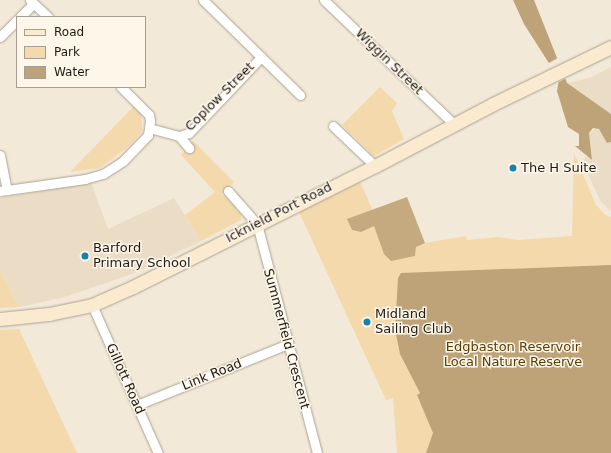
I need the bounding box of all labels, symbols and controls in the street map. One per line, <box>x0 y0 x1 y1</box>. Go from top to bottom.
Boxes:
legend <box>16 16 146 88</box>
text: Road <box>54 25 84 39</box>
street label: Wiggin Street <box>352 26 426 98</box>
text: Park <box>54 45 80 59</box>
street label: Coplow Street <box>182 59 258 135</box>
text: Water <box>54 65 89 79</box>
place label: The H Suite <box>521 160 596 176</box>
marker: The H Suite <box>508 163 518 173</box>
street label: Icknield Port Road <box>223 180 335 246</box>
place label: Barford Primary School <box>93 241 191 272</box>
marker: Barford Primary School <box>80 251 90 261</box>
street label: Summerfield Crescent <box>260 267 312 411</box>
place label: Midland Sailing Club <box>375 307 452 338</box>
marker: Midland Sailing Club <box>362 317 372 327</box>
park label: Edgbaston Reservoir Local Nature Reserve <box>444 340 582 371</box>
street label: Gillott Road <box>102 341 148 417</box>
street label: Link Road <box>180 356 244 394</box>

